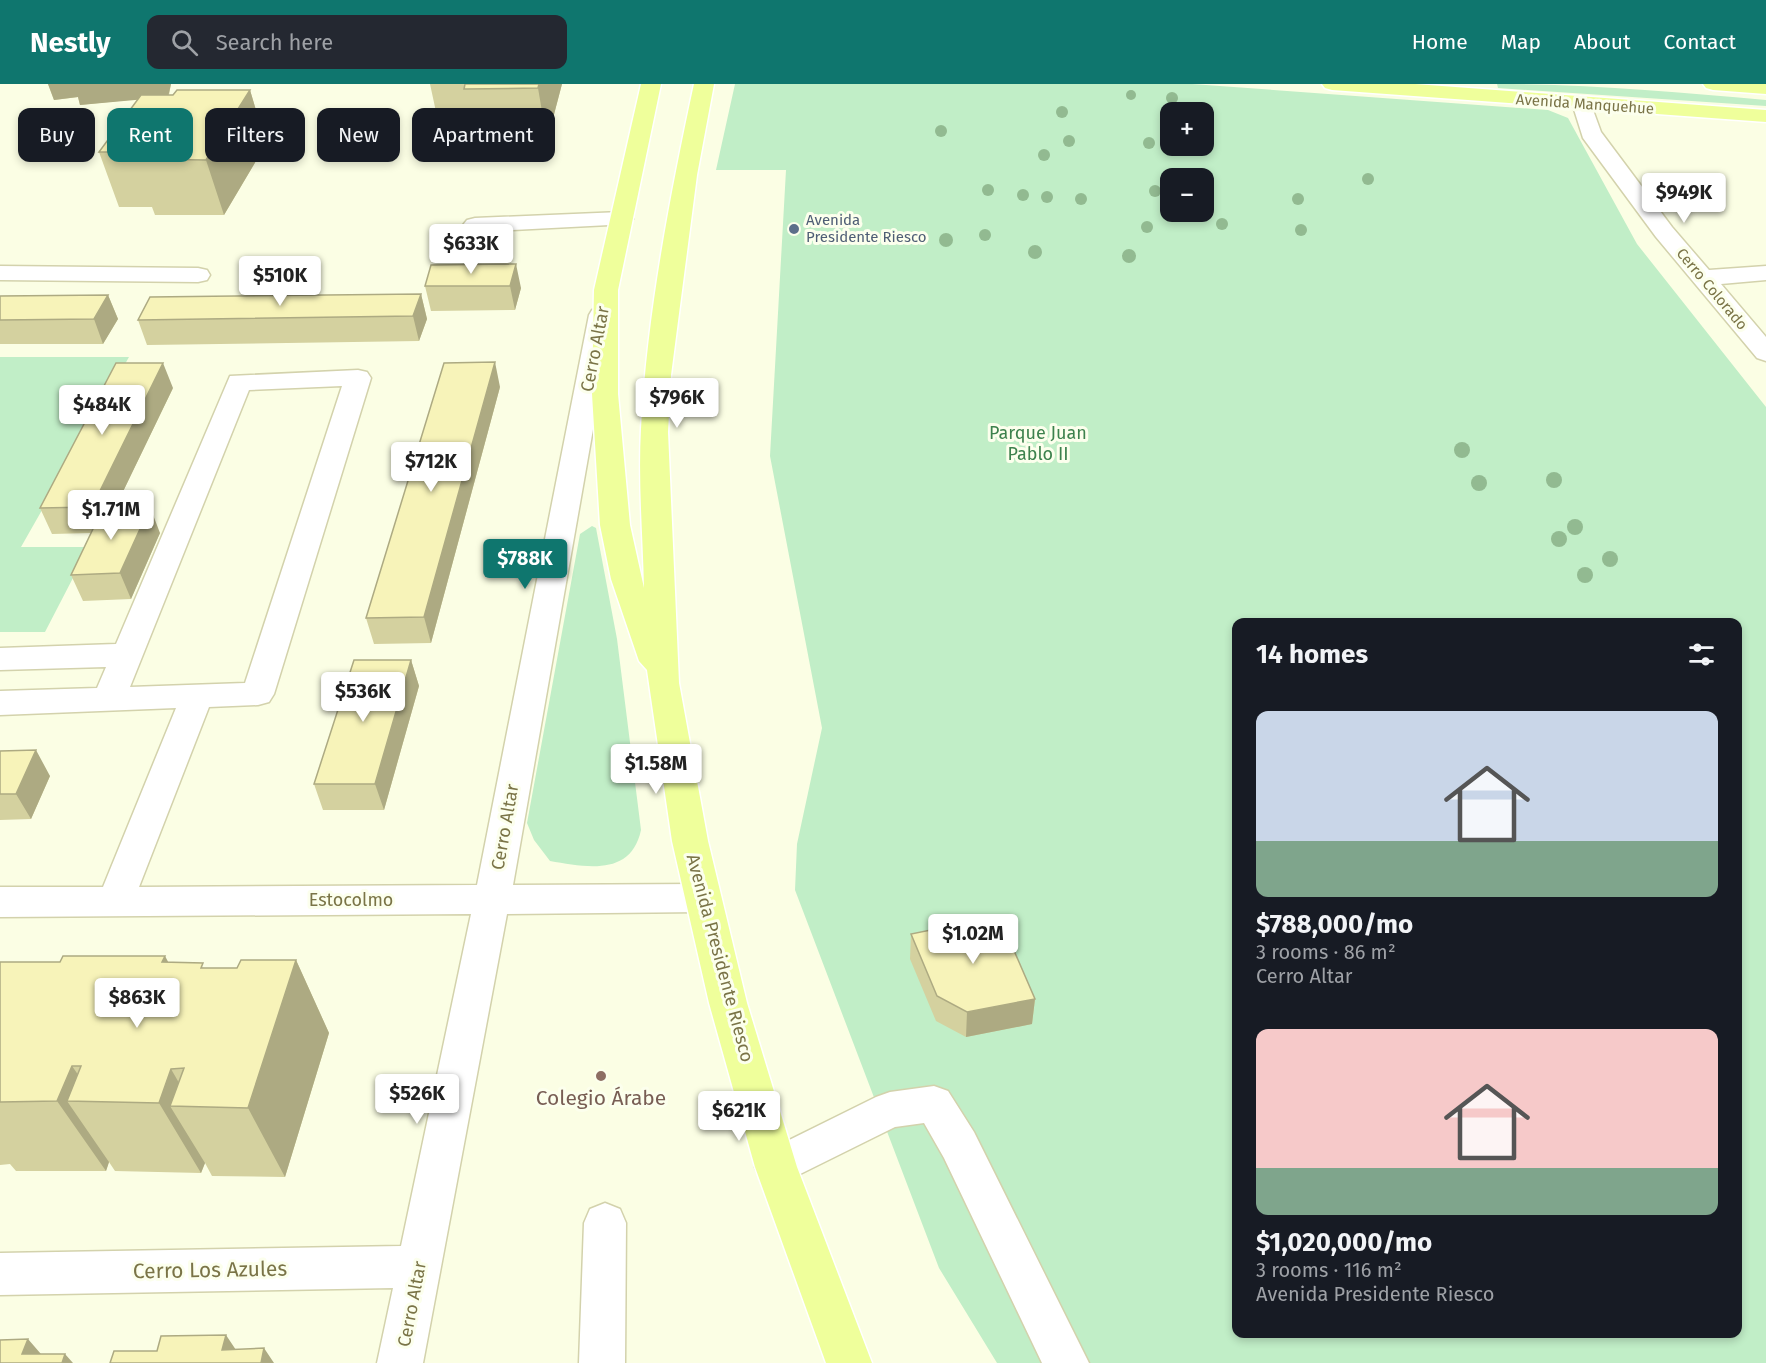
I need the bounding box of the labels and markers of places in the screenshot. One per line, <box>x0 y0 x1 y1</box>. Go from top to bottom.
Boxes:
pin: $949K <box>1642 173 1726 224</box>
place label: Avenida Presidente Riesco <box>806 211 927 246</box>
marker: Avenida Presidente Riesco <box>787 222 801 236</box>
pin: $633K <box>429 224 513 275</box>
pin: $510K <box>238 256 322 307</box>
pin: $796K <box>635 378 719 429</box>
pin: $484K <box>60 385 144 436</box>
pin: $712K <box>389 442 473 493</box>
pin: $1.71M <box>62 490 160 541</box>
pin: $788K <box>483 539 567 590</box>
pin: $536K <box>321 672 405 723</box>
pin: $1.58M <box>607 744 705 795</box>
pin: $1.02M <box>924 914 1022 965</box>
pin: $863K <box>95 978 179 1029</box>
marker: Colegio Árabe <box>594 1069 608 1083</box>
pin: $526K <box>375 1074 459 1125</box>
place label: Colegio Árabe <box>536 1085 666 1111</box>
pin: $621K <box>697 1091 781 1142</box>

